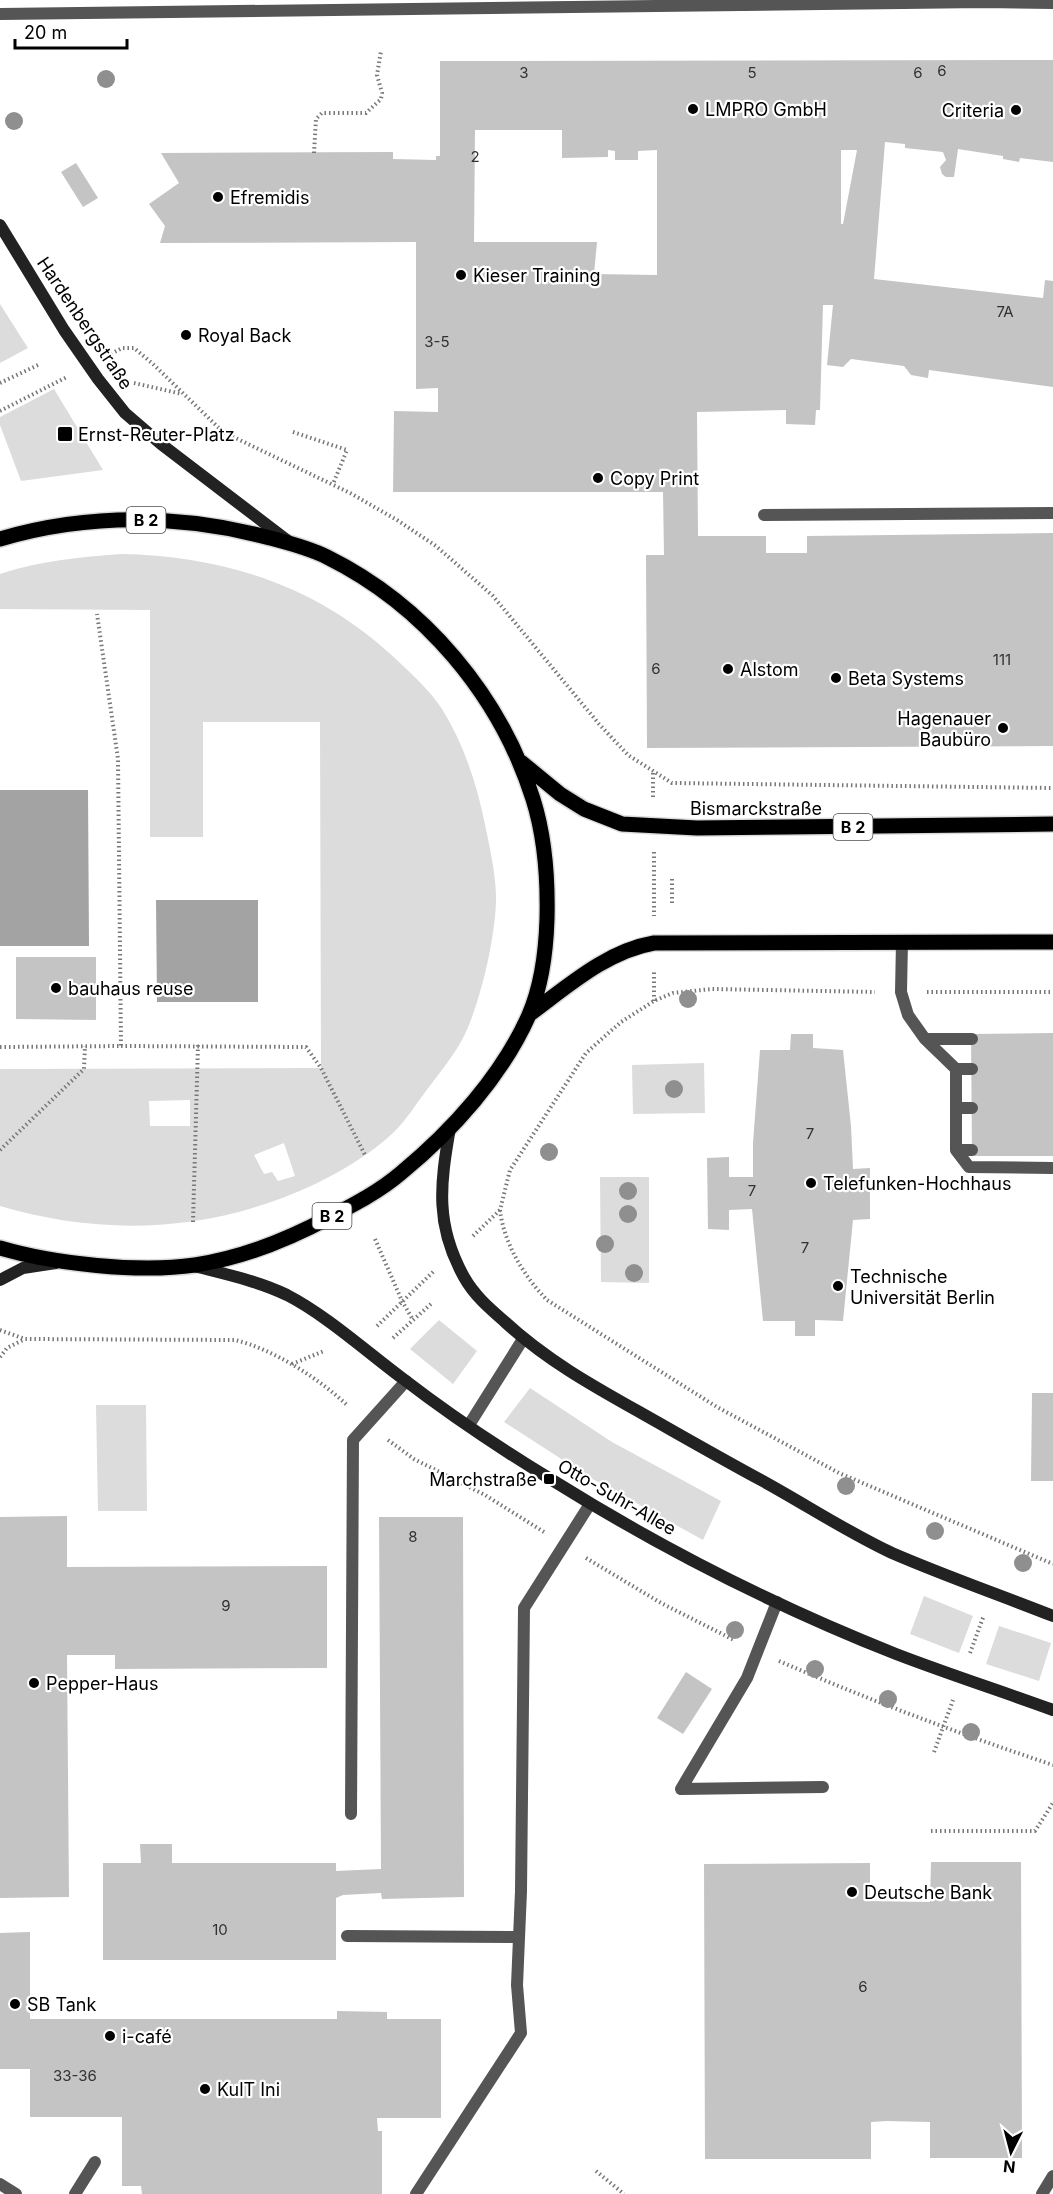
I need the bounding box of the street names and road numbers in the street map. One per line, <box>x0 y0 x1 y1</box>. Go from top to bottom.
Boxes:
street label: Hardenbergstraße <box>33 253 137 393</box>
road number: B 2 <box>126 507 166 533</box>
street label: Bismarckstraße <box>690 798 822 819</box>
road number: B 2 <box>834 814 872 840</box>
road number: B 2 <box>312 1203 352 1229</box>
street label: Otto-Suhr-Allee <box>554 1455 680 1539</box>

